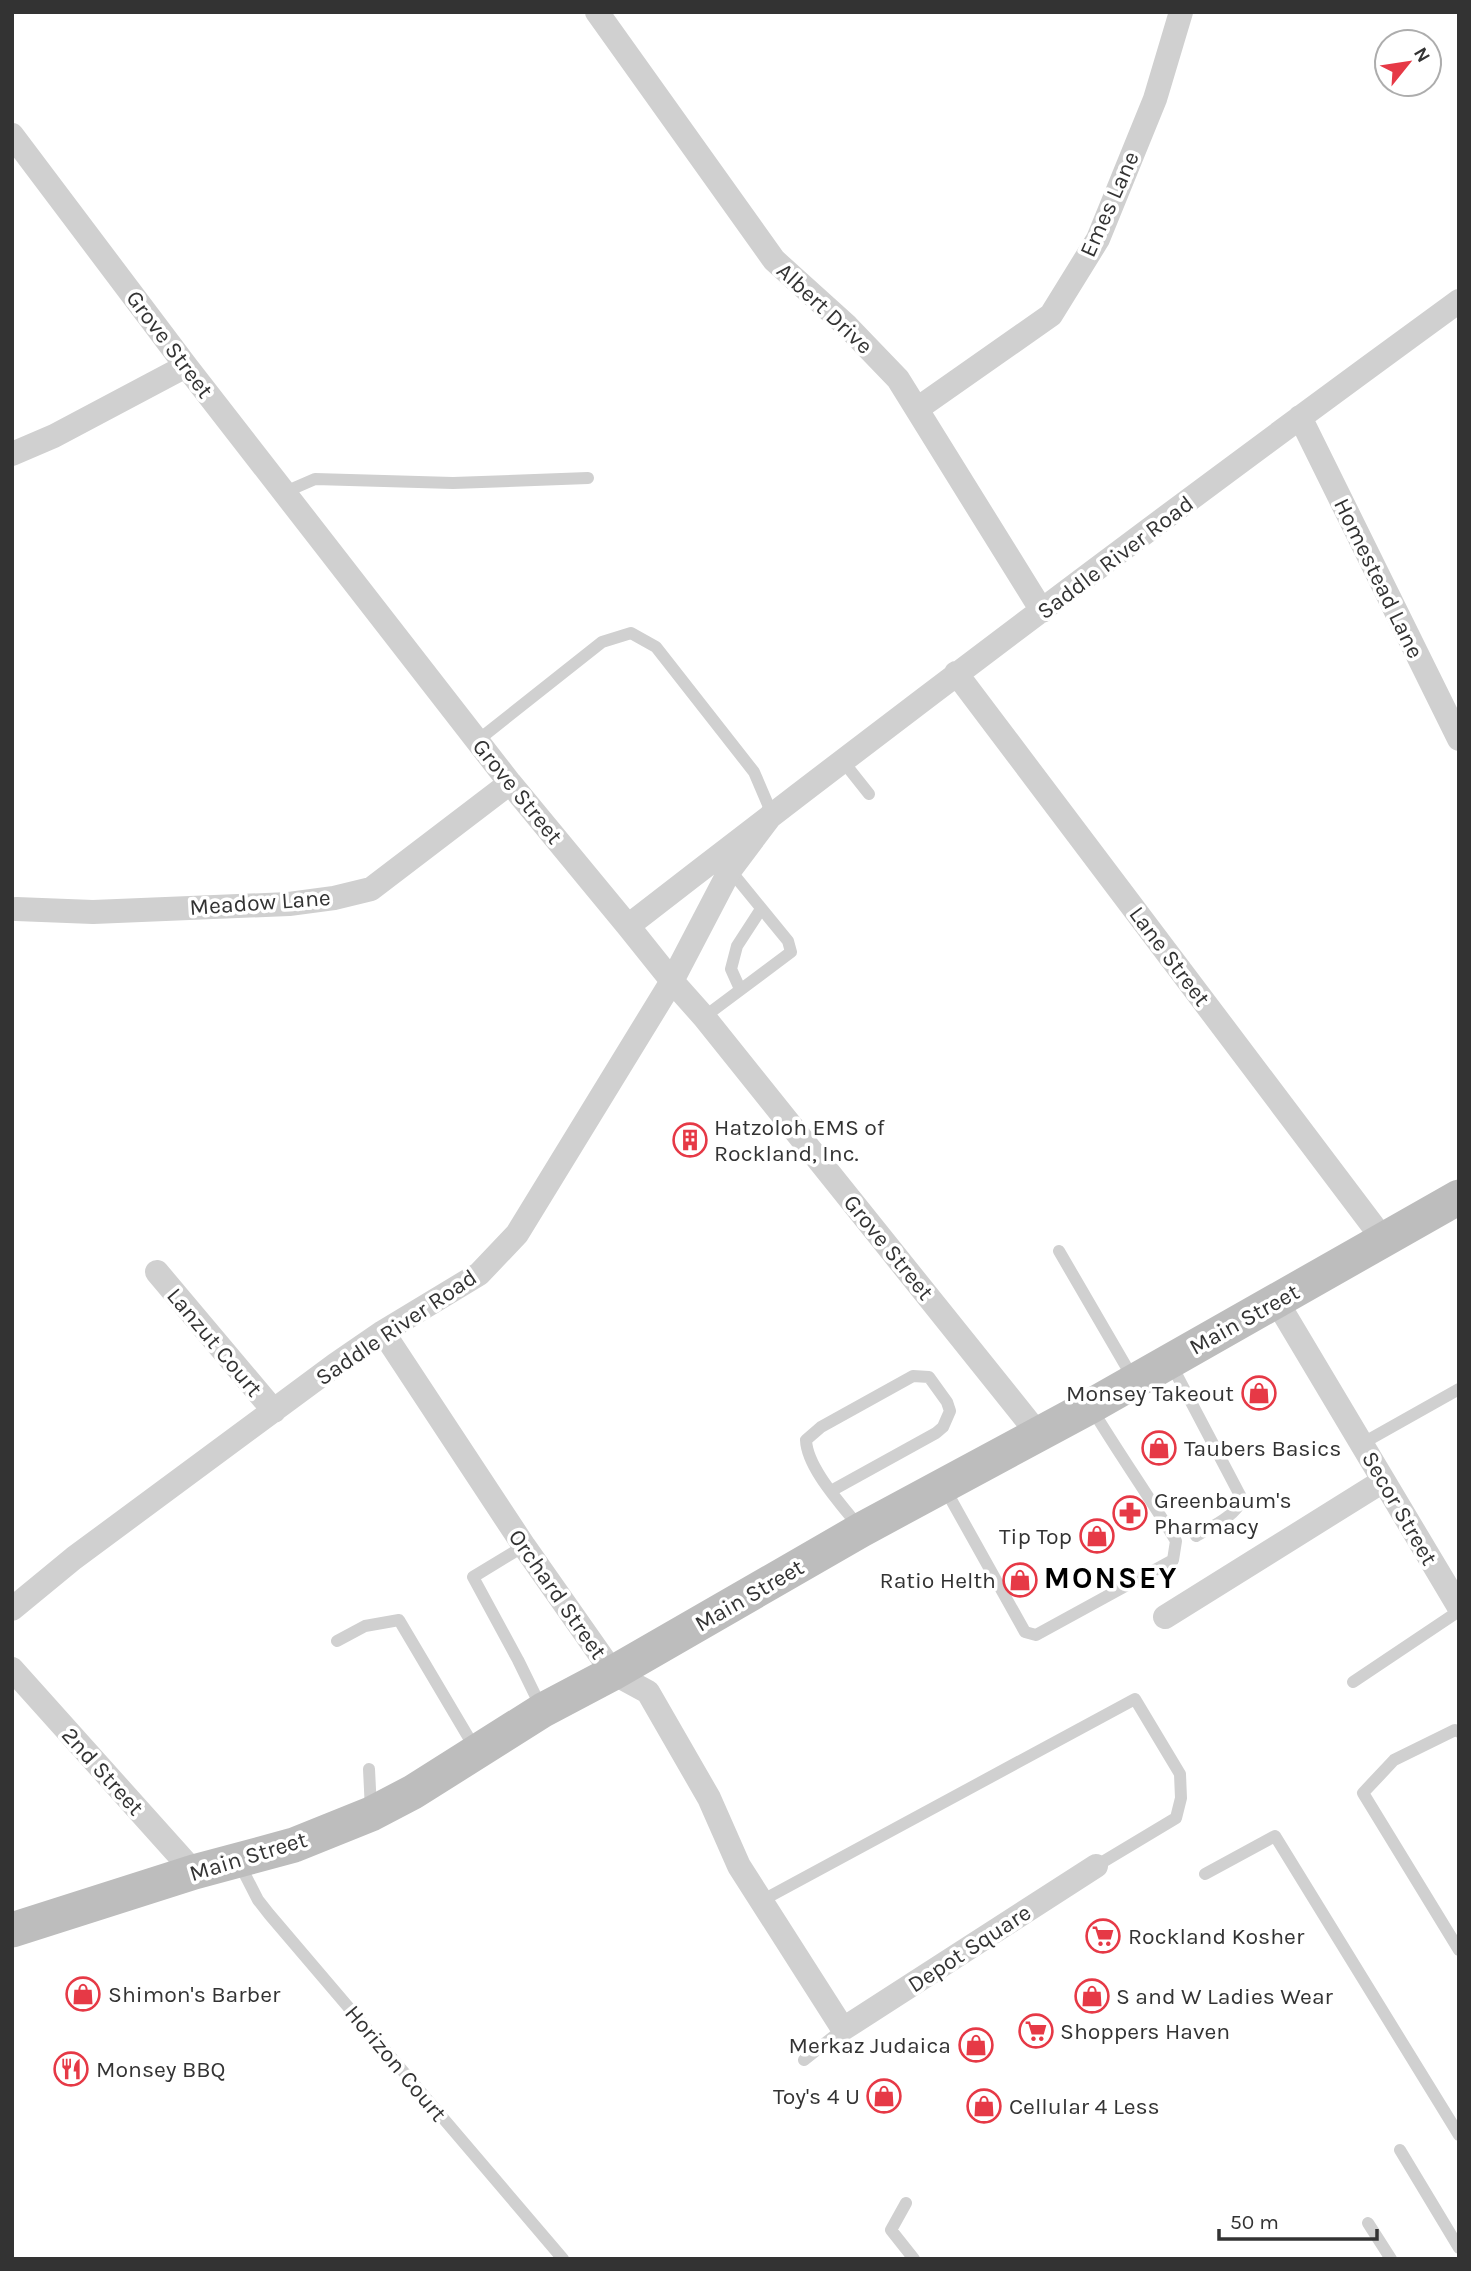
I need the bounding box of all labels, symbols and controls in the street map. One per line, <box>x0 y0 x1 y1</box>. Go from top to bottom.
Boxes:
north arrow <box>1373 28 1443 98</box>
text: N <box>1409 44 1435 66</box>
street label: Emes Lane <box>1074 147 1145 261</box>
street label: Albert Drive <box>771 257 878 360</box>
street label: Grove Street <box>120 285 219 404</box>
street label: Saddle River Road <box>1032 490 1199 625</box>
street label: Homestead Lane <box>1328 494 1429 663</box>
street label: Grove Street <box>467 733 568 850</box>
street label: Meadow Lane <box>189 884 331 921</box>
street label: Lane Street <box>1123 901 1216 1012</box>
place label: Hatzoloh EMS of Rockland, Inc. <box>714 1114 885 1167</box>
building icon: Hatzoloh EMS of Rockland, Inc. <box>671 1121 709 1159</box>
street label: Grove Street <box>838 1189 939 1306</box>
street label: Saddle River Road <box>311 1263 482 1391</box>
street label: Main Street <box>1185 1278 1304 1361</box>
street label: Lanzut Court <box>161 1282 268 1403</box>
shop icon: Monsey Takeout <box>1240 1374 1278 1412</box>
place label: Monsey Takeout <box>1066 1380 1234 1407</box>
shop icon: Taubers Basics <box>1140 1429 1178 1467</box>
place label: Taubers Basics <box>1184 1435 1341 1462</box>
street label: Secor Street <box>1356 1446 1443 1570</box>
place label: Greenbaum's Pharmacy <box>1154 1487 1292 1540</box>
pharmacy icon: Greenbaum's Pharmacy <box>1111 1494 1149 1532</box>
shop icon: Tip Top <box>1078 1517 1116 1555</box>
place label: Tip Top <box>999 1523 1072 1550</box>
street label: Orchard Street <box>503 1524 612 1665</box>
street label: Main Street <box>690 1553 809 1637</box>
district label: MONSEY <box>1044 1560 1178 1596</box>
shop icon: Ratio Helth <box>1001 1561 1039 1599</box>
place label: Ratio Helth <box>880 1567 996 1594</box>
street label: 2nd Street <box>56 1722 150 1821</box>
street label: Main Street <box>186 1826 311 1887</box>
street label: Depot Square <box>903 1899 1036 1998</box>
supermarket icon: Rockland Kosher <box>1084 1917 1122 1955</box>
place label: Rockland Kosher <box>1128 1923 1305 1950</box>
shop icon: Shimon's Barber <box>64 1975 102 2013</box>
shop icon: S and W Ladies Wear <box>1073 1977 1111 2015</box>
place label: Shimon's Barber <box>108 1981 281 2008</box>
place label: S and W Ladies Wear <box>1116 1983 1334 2010</box>
street label: Horizon Court <box>339 2000 452 2127</box>
supermarket icon: Shoppers Haven <box>1017 2012 1055 2050</box>
place label: Shoppers Haven <box>1060 2018 1230 2045</box>
shop icon: Merkaz Judaica <box>957 2026 995 2064</box>
place label: Merkaz Judaica <box>789 2032 951 2059</box>
restaurant icon: Monsey BBQ <box>52 2050 90 2088</box>
place label: Monsey BBQ <box>96 2056 226 2083</box>
shop icon: Toy's 4 U <box>865 2077 903 2115</box>
place label: Toy's 4 U <box>773 2083 860 2110</box>
shop icon: Cellular 4 Less <box>965 2087 1003 2125</box>
place label: Cellular 4 Less <box>1009 2093 1160 2120</box>
scale bar <box>1219 2198 1376 2242</box>
text: 50 m <box>1230 2210 1279 2234</box>

